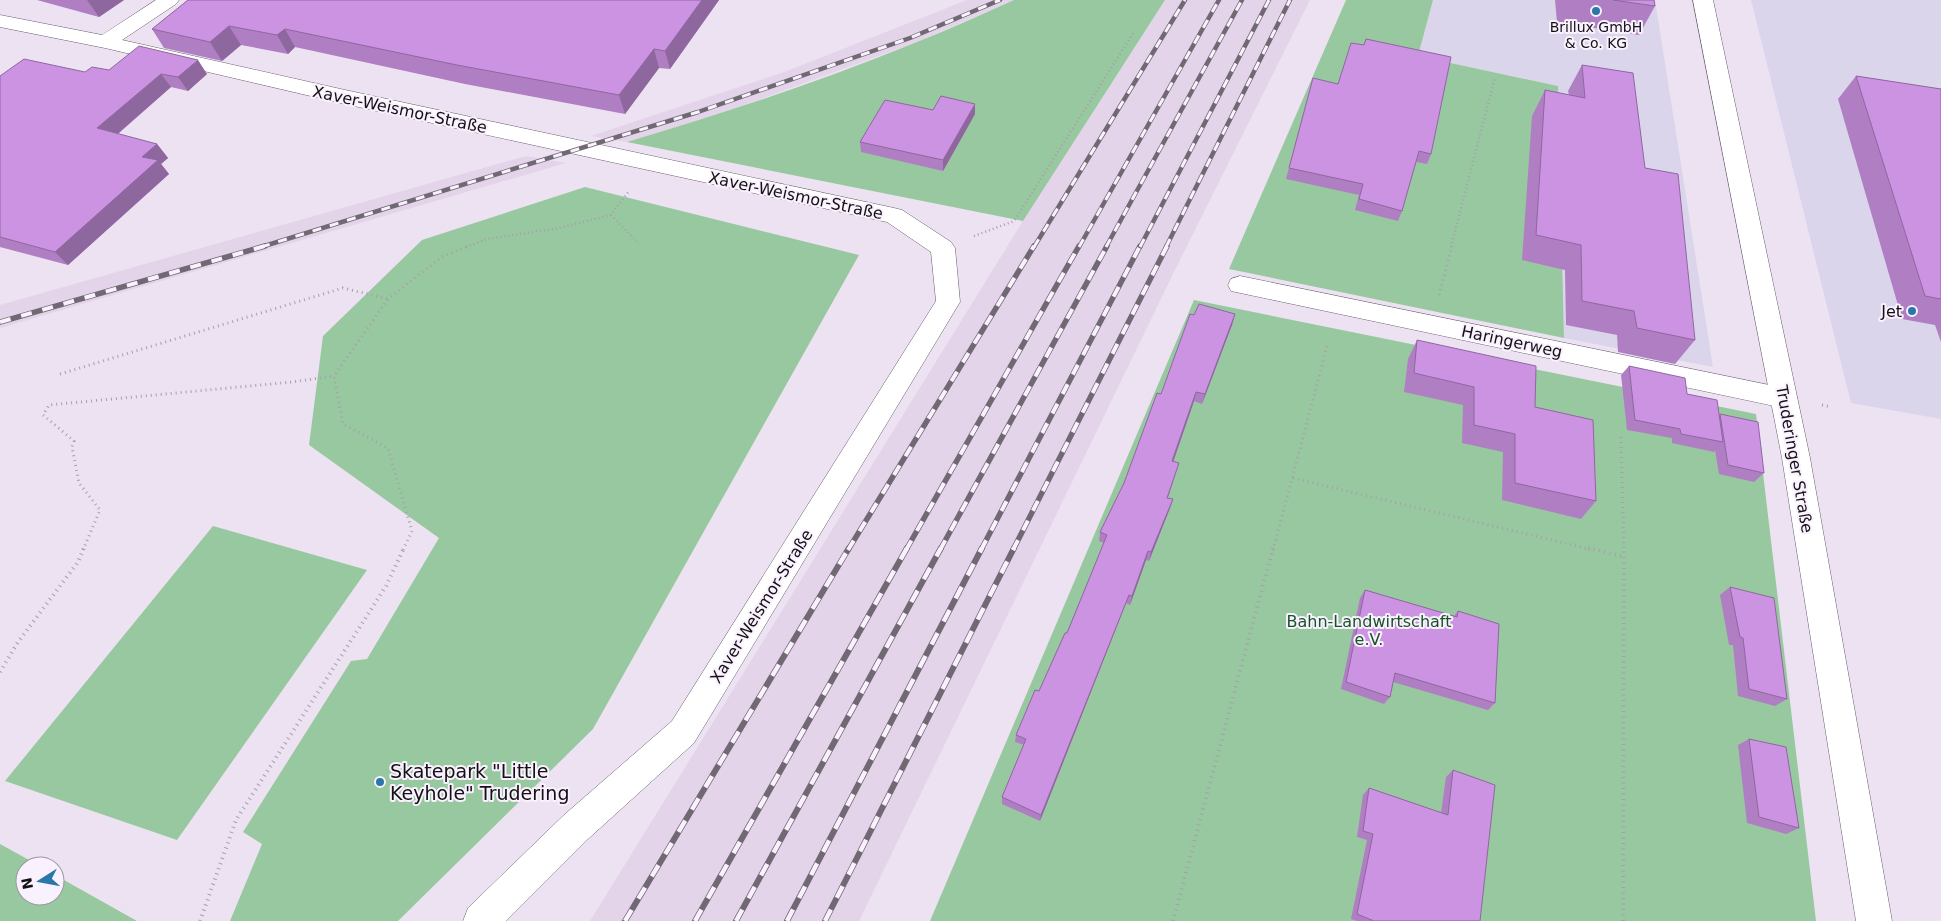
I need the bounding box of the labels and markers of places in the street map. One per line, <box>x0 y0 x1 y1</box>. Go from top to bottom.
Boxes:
marker: Brillux GmbH & Co. KG <box>1590 5 1602 17</box>
place label: Brillux GmbH & Co. KG <box>1550 19 1642 51</box>
place label: Jet <box>1880 302 1902 321</box>
marker: Jet <box>1906 305 1918 317</box>
place label: Skatepark "Little Keyhole" Trudering <box>390 760 569 804</box>
marker: Skatepark "Little Keyhole" Trudering <box>374 776 386 788</box>

